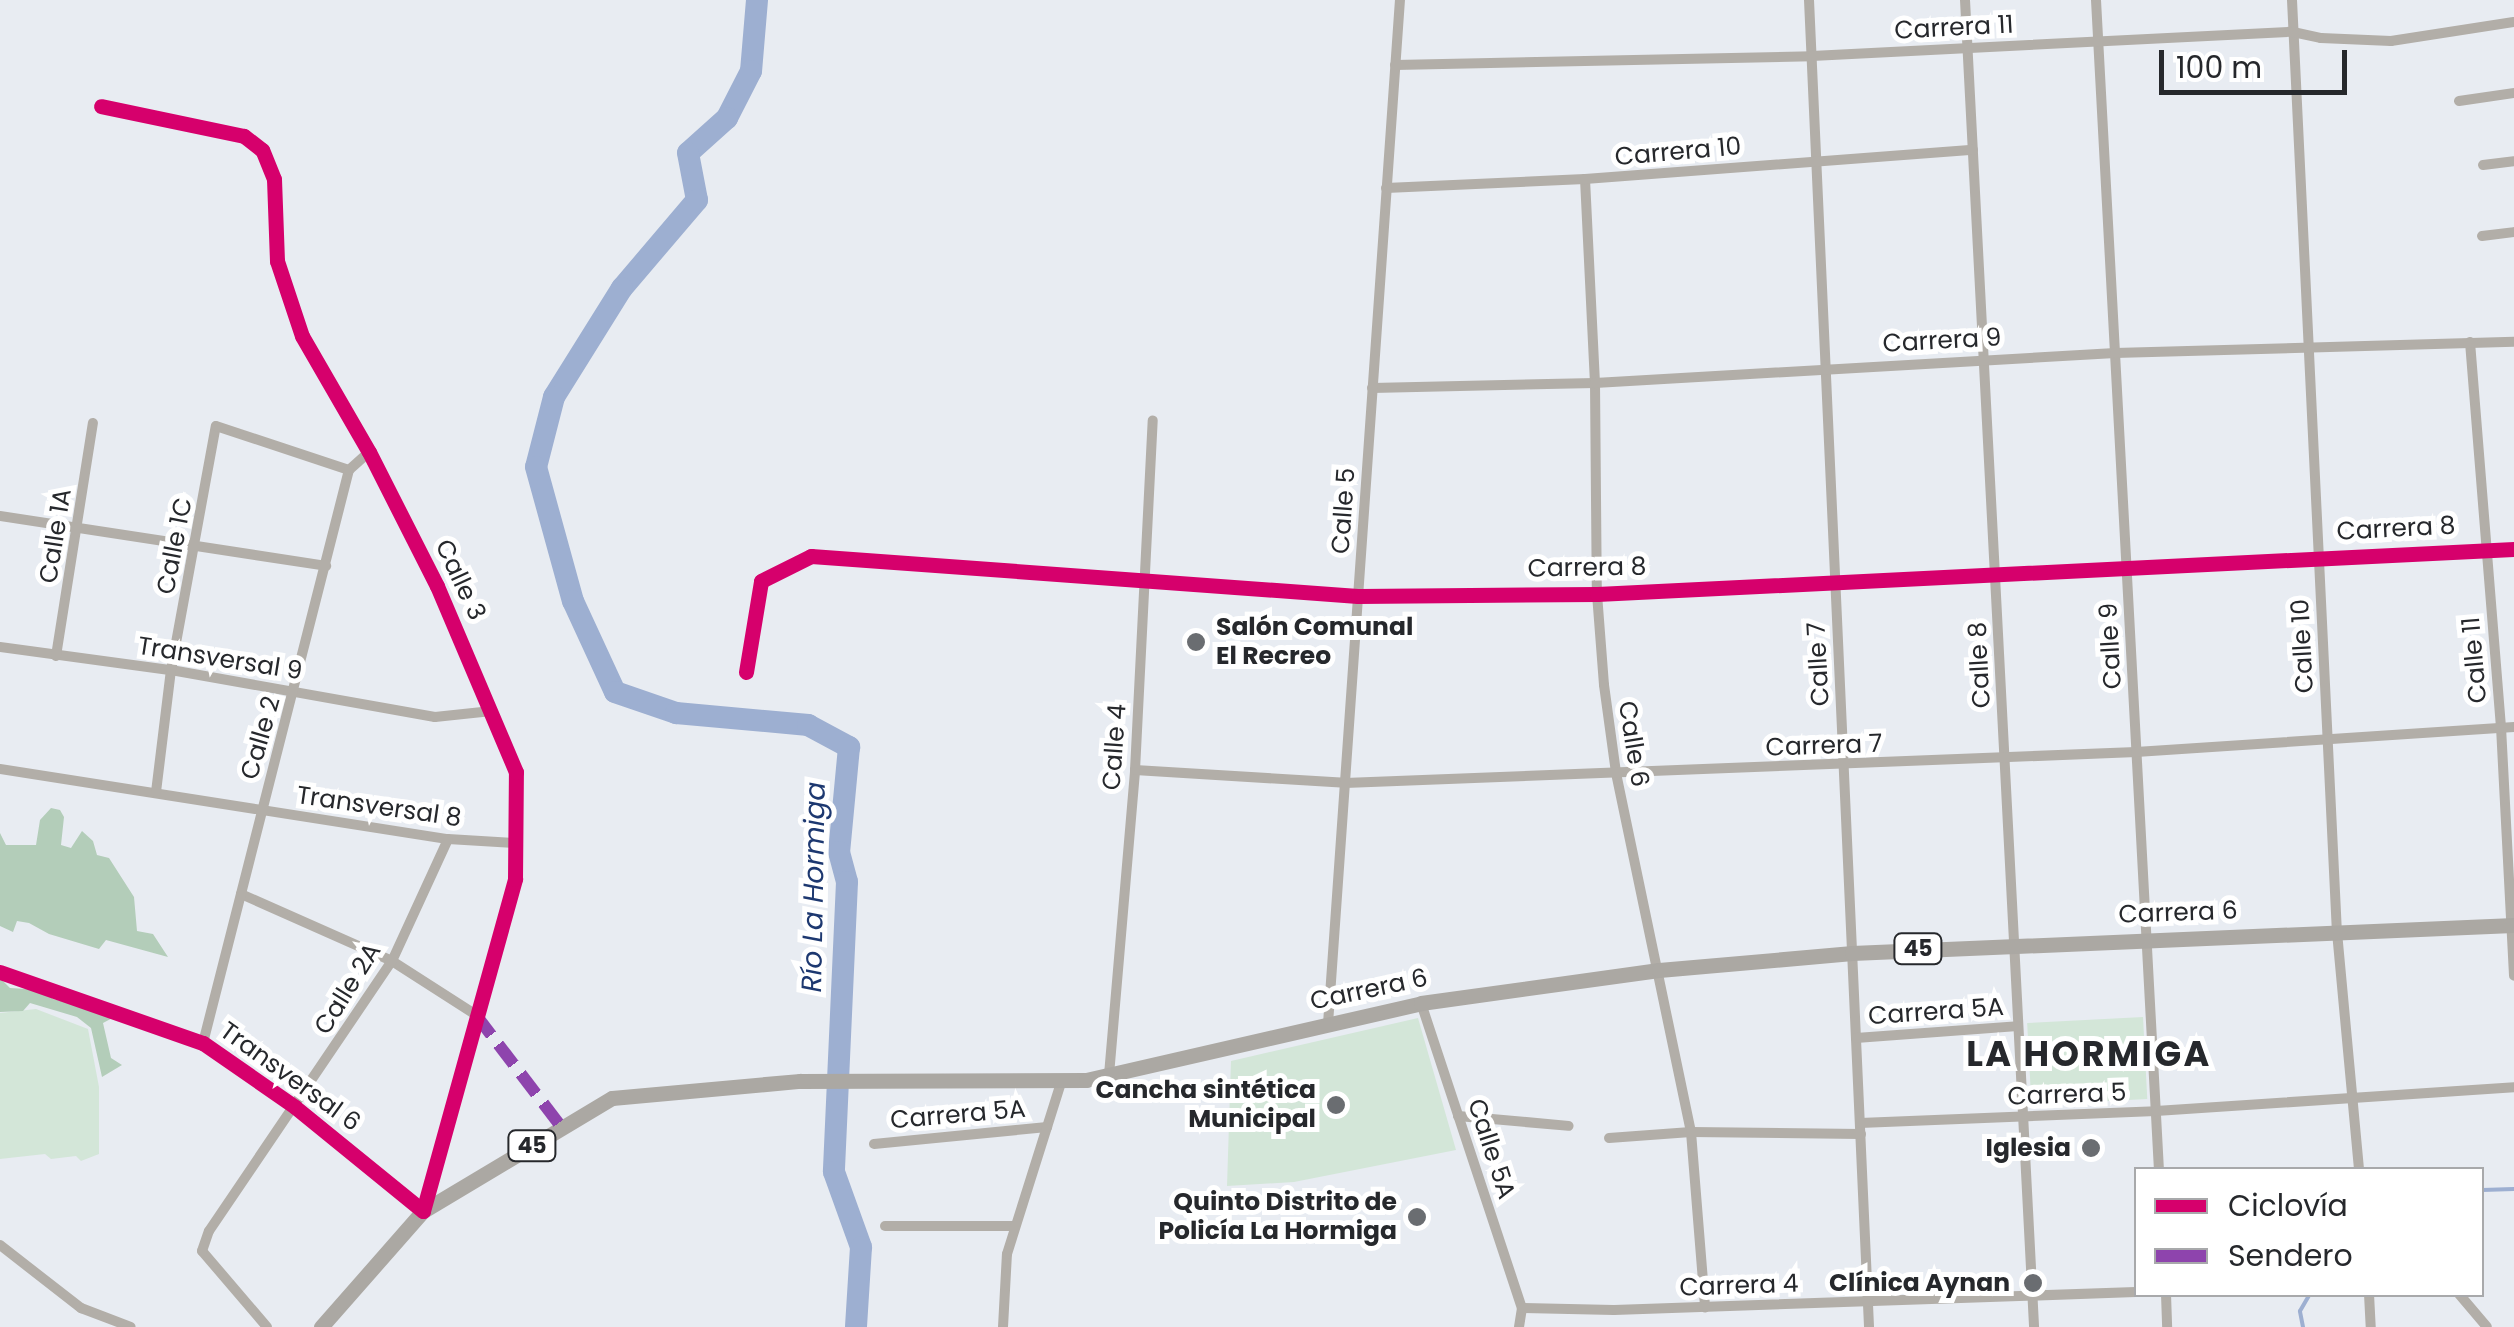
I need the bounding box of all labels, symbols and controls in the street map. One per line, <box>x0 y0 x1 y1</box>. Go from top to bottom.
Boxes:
street label: Carrera 11 <box>1894 10 2014 46</box>
scale bar <box>2164 30 2352 92</box>
text: 100 m <box>2176 46 2262 89</box>
street label: Carrera 10 <box>1613 132 1743 172</box>
street label: Carrera 9 <box>1882 323 2002 359</box>
street label: Calle 5 <box>1326 467 1362 555</box>
street label: Calle 1A <box>34 486 78 586</box>
street label: Calle 1C <box>151 495 199 597</box>
street label: Carrera 8 <box>2336 511 2456 547</box>
street label: Calle 3 <box>428 535 492 625</box>
street label: Carrera 8 <box>1527 552 1647 584</box>
street label: Calle 10 <box>2286 598 2320 694</box>
street label: Calle 9 <box>2094 602 2128 690</box>
place label: Salón Comunal El Recreo <box>1216 613 1413 672</box>
street label: Calle 11 <box>2456 616 2494 704</box>
street label: Calle 7 <box>1802 621 1836 707</box>
street label: Calle 8 <box>1963 621 1997 709</box>
street label: Transversal 9 <box>136 631 304 687</box>
marker: Salón Comunal El Recreo <box>1185 631 1207 653</box>
street label: Calle 2 <box>235 693 287 783</box>
street label: Calle 6 <box>1611 699 1655 789</box>
street label: Calle 4 <box>1097 703 1133 791</box>
street label: Carrera 7 <box>1765 729 1883 763</box>
street label: Transversal 8 <box>295 781 463 833</box>
water label: Río La Hormiga <box>795 781 833 993</box>
street label: Carrera 6 <box>2118 896 2238 930</box>
road number: 45 <box>1893 932 1943 966</box>
street label: Calle 2A <box>308 938 388 1040</box>
street label: Carrera 6 <box>1308 963 1430 1017</box>
street label: Carrera 5A <box>1867 992 2005 1032</box>
street label: Transversal 6 <box>214 1016 366 1138</box>
district label: LA HORMIGA <box>1966 1033 2212 1075</box>
place label: Cancha sintética Municipal <box>1096 1076 1316 1135</box>
street label: Carrera 5 <box>2007 1078 2127 1112</box>
street label: Carrera 5A <box>889 1094 1027 1136</box>
marker: Cancha sintética Municipal <box>1325 1094 1347 1116</box>
street label: Calle 5A <box>1461 1095 1521 1203</box>
road number: 45 <box>507 1129 557 1163</box>
place label: Iglesia <box>1986 1133 2071 1163</box>
marker: Iglesia <box>2080 1137 2102 1159</box>
legend <box>2134 1167 2484 1297</box>
text: Ciclovía <box>2228 1184 2348 1227</box>
place label: Quinto Distrito de Policía La Hormiga <box>1158 1188 1397 1247</box>
marker: Quinto Distrito de Policía La Hormiga <box>1406 1206 1428 1228</box>
text: Sendero <box>2228 1234 2353 1277</box>
place label: Clínica Aynan <box>1829 1268 2010 1298</box>
street label: Carrera 4 <box>1679 1269 1799 1303</box>
marker: Clínica Aynan <box>2020 1270 2046 1296</box>

